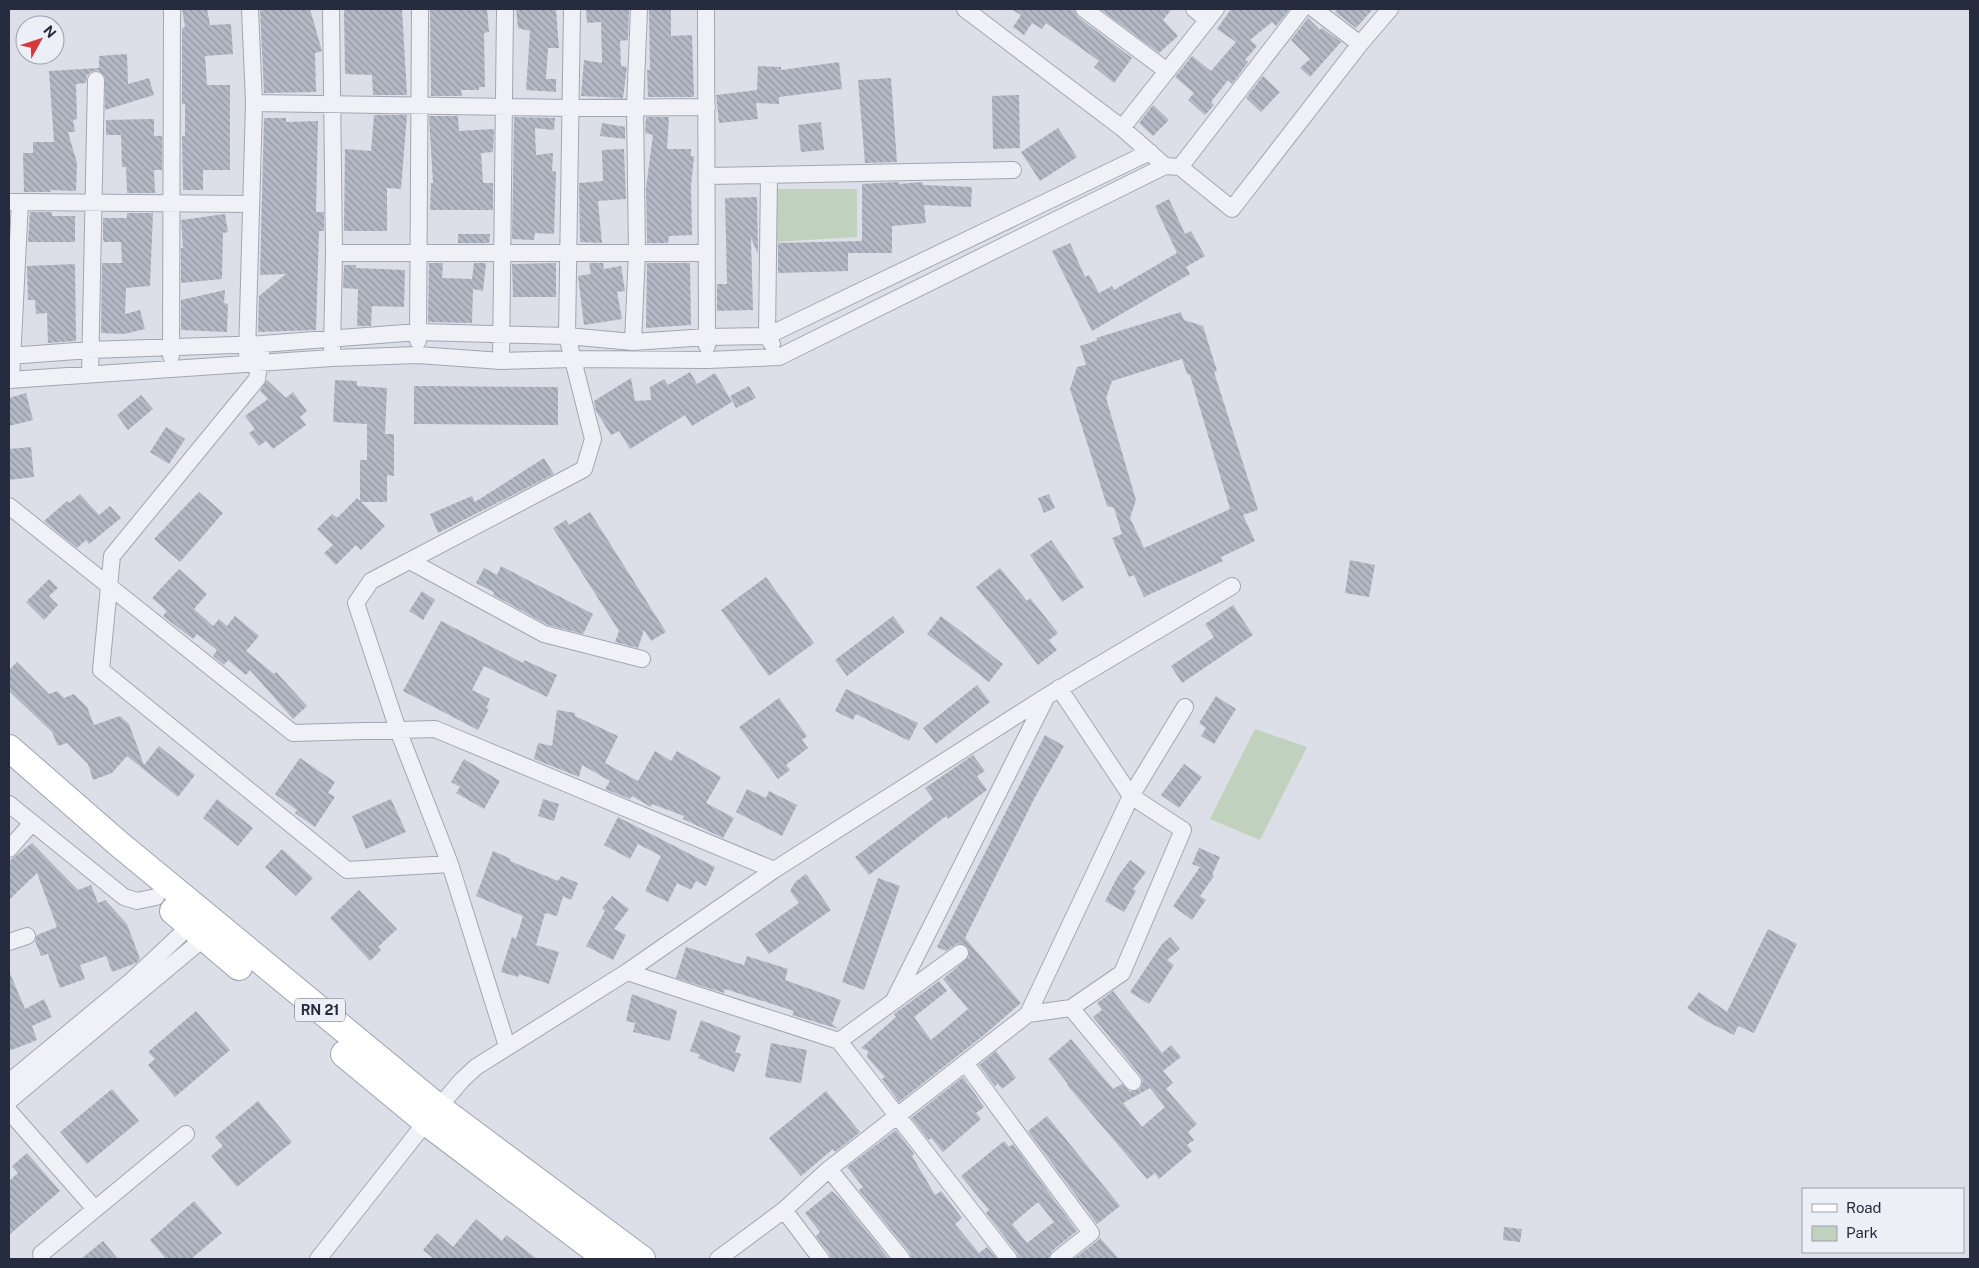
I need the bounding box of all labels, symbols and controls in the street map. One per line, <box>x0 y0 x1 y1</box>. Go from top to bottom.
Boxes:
north arrow <box>15 15 65 65</box>
text: N <box>40 22 60 41</box>
road number: RN 21 <box>295 998 345 1022</box>
legend <box>1802 1188 1964 1253</box>
text: Road <box>1846 1199 1882 1216</box>
text: Park <box>1846 1224 1878 1241</box>

